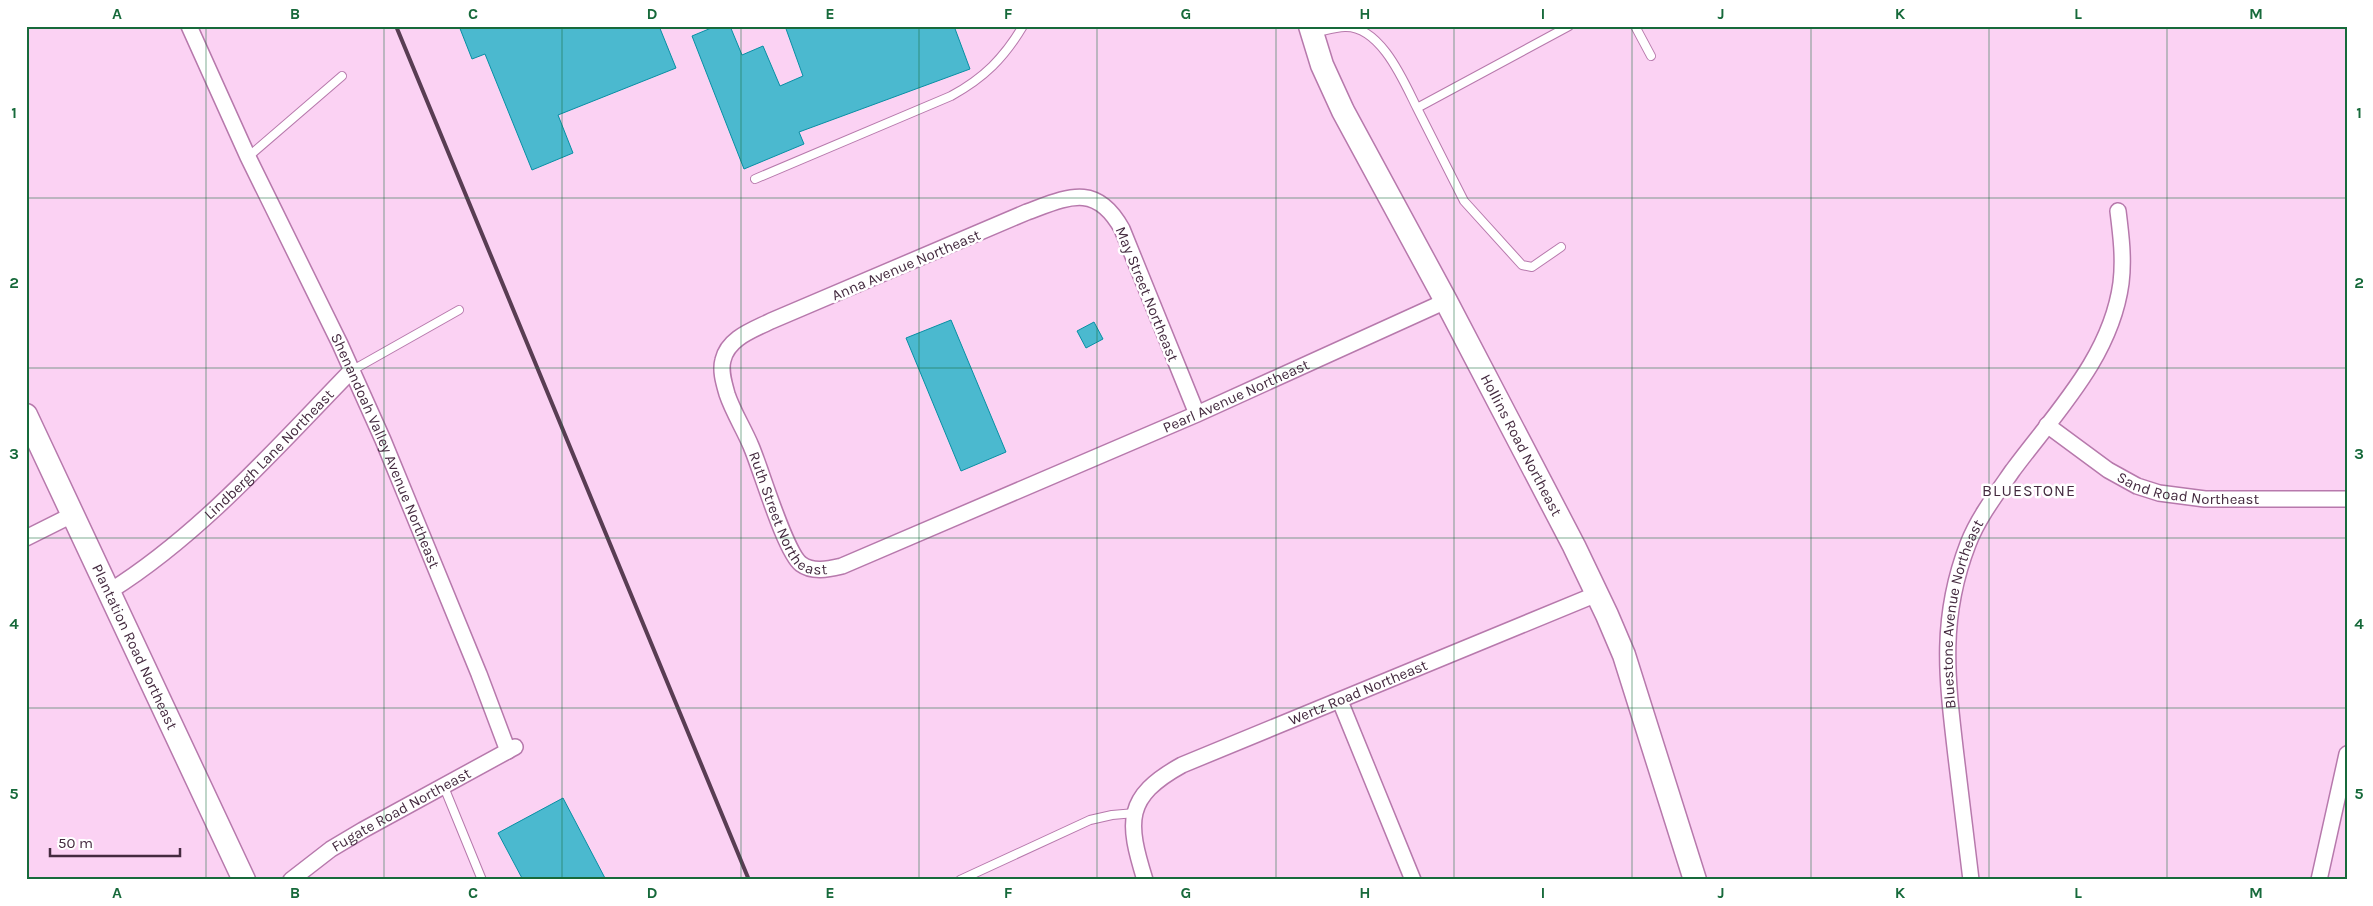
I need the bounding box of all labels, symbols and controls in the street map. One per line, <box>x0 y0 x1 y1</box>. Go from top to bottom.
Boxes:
text: A <box>112 4 122 23</box>
text: B <box>290 4 300 23</box>
text: C <box>468 4 478 23</box>
text: D <box>647 4 658 23</box>
text: E <box>825 4 835 23</box>
text: F <box>1004 4 1013 23</box>
text: G <box>1181 4 1191 23</box>
text: H <box>1359 4 1371 23</box>
text: I <box>1541 4 1545 23</box>
text: J <box>1717 4 1725 23</box>
text: K <box>1895 4 1906 23</box>
text: L <box>2074 4 2082 23</box>
text: M <box>2249 4 2263 23</box>
text: 1 <box>11 103 17 122</box>
text: 1 <box>2356 103 2362 122</box>
street label: May Street Northeast <box>1112 224 1183 365</box>
street label: Anna Avenue Northeast <box>829 225 983 304</box>
text: 2 <box>9 273 19 292</box>
text: 2 <box>2354 273 2364 292</box>
street label: Shenandoah Valley Avenue Northeast <box>327 330 444 571</box>
street label: Pearl Avenue Northeast <box>1160 355 1312 437</box>
street label: Hollins Road Northeast <box>1477 371 1566 519</box>
street label: Lindbergh Lane Northeast <box>200 385 338 523</box>
text: 3 <box>9 444 19 463</box>
text: 3 <box>2354 444 2364 463</box>
street label: Ruth Street Northeast <box>745 449 828 579</box>
street label: Sand Road Northeast <box>2114 468 2259 508</box>
district label: BLUESTONE <box>1982 481 2076 500</box>
street label: Bluestone Avenue Northeast <box>1939 516 1987 710</box>
street label: Plantation Road Northeast <box>88 561 181 733</box>
text: 4 <box>9 614 19 633</box>
text: 4 <box>2354 614 2364 633</box>
street label: Wertz Road Northeast <box>1286 656 1430 729</box>
street label: Fugate Road Northeast <box>328 764 474 856</box>
text: 5 <box>9 784 19 803</box>
text: 5 <box>2354 784 2364 803</box>
scale bar <box>50 826 180 858</box>
text: 50 m <box>58 834 93 852</box>
text: A <box>112 883 122 902</box>
text: B <box>290 883 300 902</box>
text: C <box>468 883 478 902</box>
text: D <box>647 883 658 902</box>
text: E <box>825 883 835 902</box>
text: F <box>1004 883 1013 902</box>
text: G <box>1181 883 1191 902</box>
text: H <box>1359 883 1371 902</box>
text: I <box>1541 883 1545 902</box>
text: J <box>1717 883 1725 902</box>
text: K <box>1895 883 1906 902</box>
text: L <box>2074 883 2082 902</box>
text: M <box>2249 883 2263 902</box>

